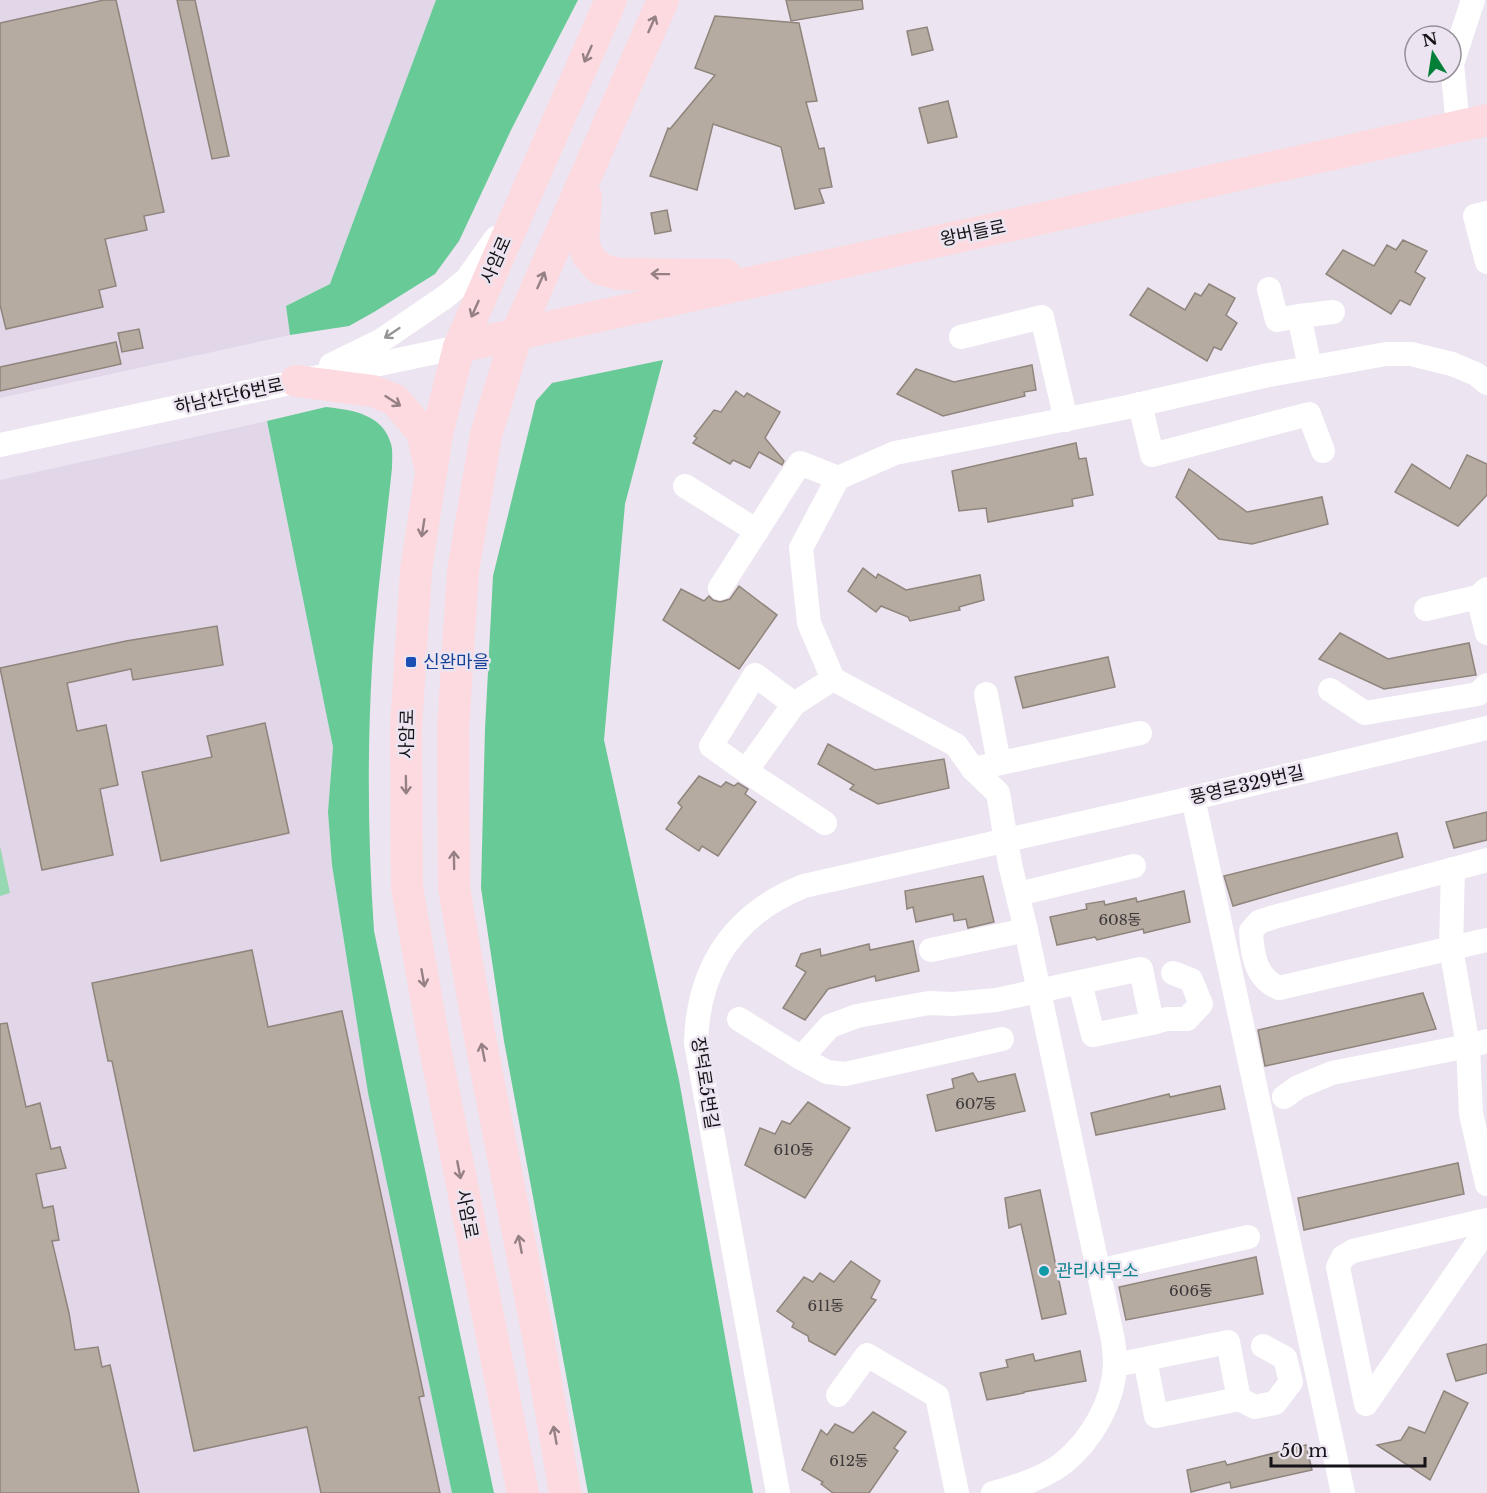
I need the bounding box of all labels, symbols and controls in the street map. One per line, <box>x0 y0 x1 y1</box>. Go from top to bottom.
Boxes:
one-way arrow <box>647 16 659 34</box>
north arrow <box>1403 24 1463 84</box>
text: N <box>1420 28 1439 51</box>
one-way arrow <box>581 44 593 62</box>
street label: 왕버들로 <box>938 215 1008 251</box>
street label: 사암로 <box>476 233 516 287</box>
one-way arrow <box>650 268 670 280</box>
one-way arrow <box>536 271 547 289</box>
one-way arrow <box>469 299 480 318</box>
one-way arrow <box>383 327 400 340</box>
street label: 하남산단6번로 <box>172 374 286 418</box>
one-way arrow <box>385 395 402 408</box>
one-way arrow <box>417 517 428 537</box>
place label: 신완마을 <box>423 651 489 673</box>
marker: 신완마을 <box>404 655 418 669</box>
street label: 사암로 <box>396 709 418 759</box>
street label: 풍영로329번길 <box>1188 761 1306 809</box>
one-way arrow <box>401 774 412 794</box>
one-way arrow <box>448 850 460 870</box>
house number: 608동 <box>1098 910 1142 929</box>
one-way arrow <box>418 968 429 988</box>
street label: 장덕로5번길 <box>687 1035 723 1131</box>
one-way arrow <box>477 1043 488 1063</box>
house number: 607동 <box>955 1094 997 1113</box>
house number: 610동 <box>774 1140 814 1159</box>
one-way arrow <box>454 1160 465 1179</box>
street label: 사암로 <box>451 1188 483 1240</box>
one-way arrow <box>514 1234 525 1254</box>
place label: 관리사무소 <box>1056 1260 1139 1282</box>
marker: 관리사무소 <box>1037 1264 1051 1278</box>
house number: 606동 <box>1169 1281 1213 1300</box>
house number: 611동 <box>808 1296 844 1315</box>
one-way arrow <box>549 1426 560 1446</box>
scale bar <box>1271 1430 1426 1468</box>
text: 50 m <box>1280 1440 1328 1462</box>
house number: 612동 <box>829 1451 869 1470</box>

